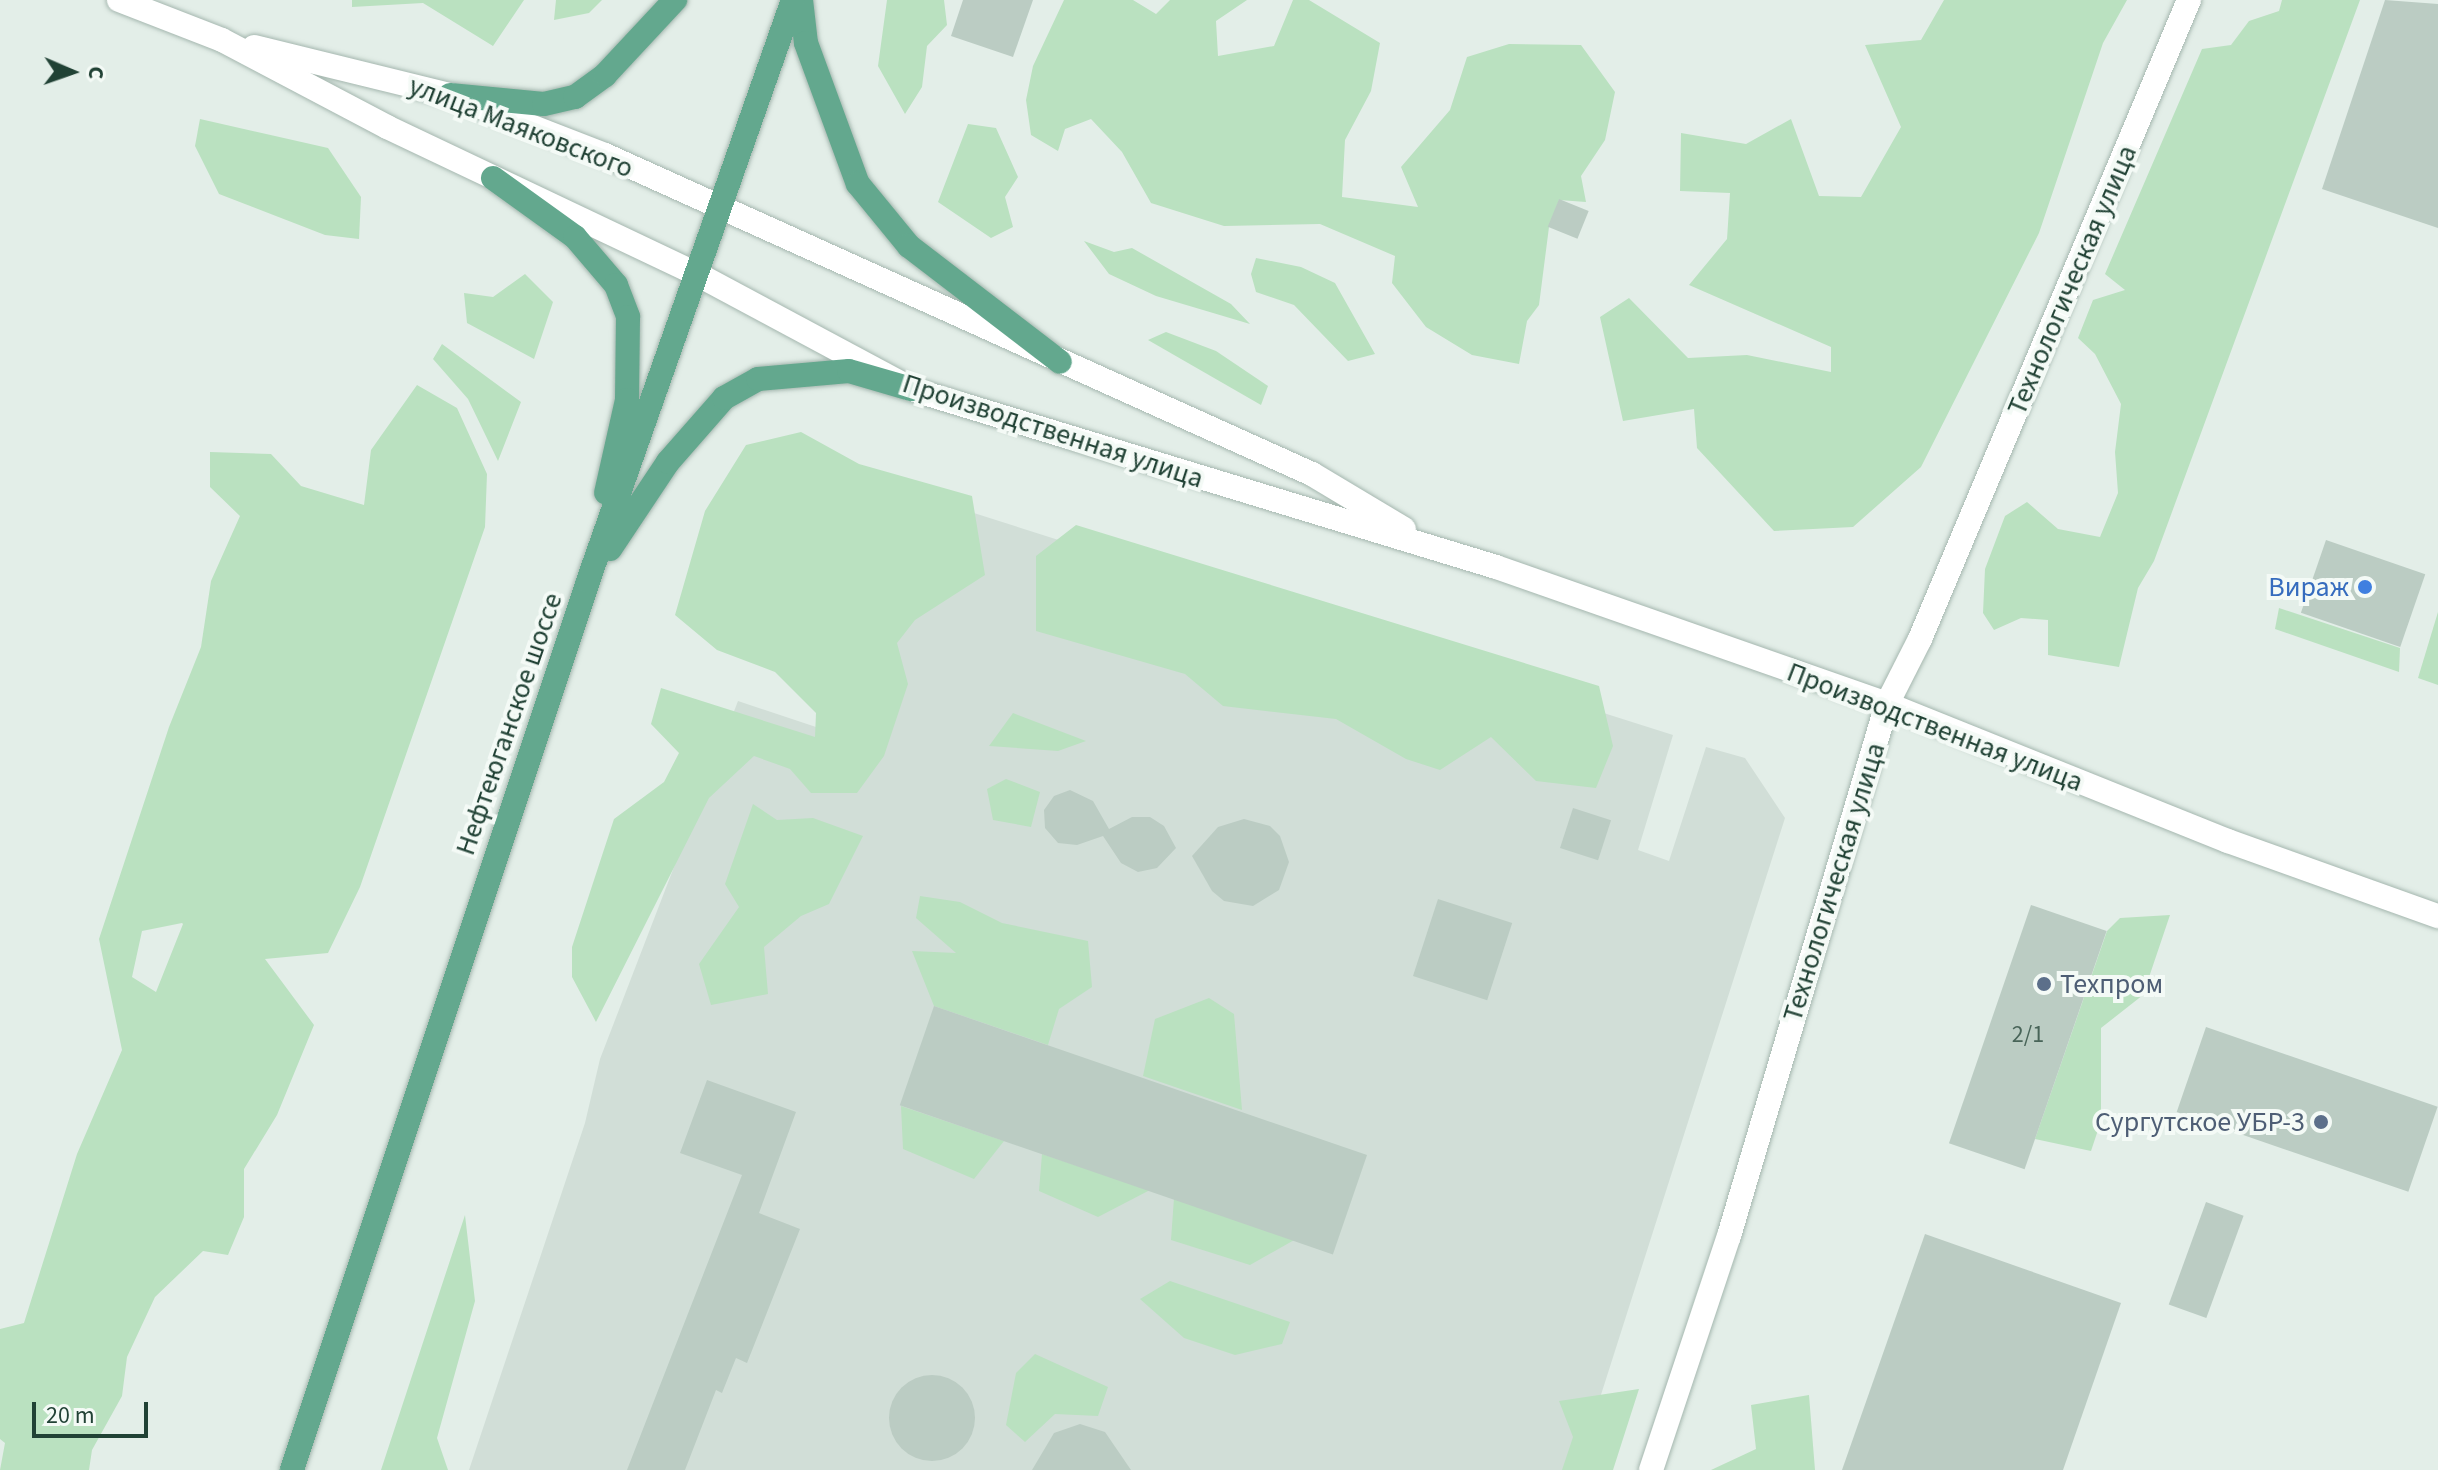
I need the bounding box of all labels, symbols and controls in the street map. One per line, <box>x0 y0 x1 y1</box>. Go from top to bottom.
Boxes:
north arrow <box>32 32 112 112</box>
text: С <box>80 66 112 80</box>
street label: улица Маяковского <box>404 69 638 185</box>
street label: Технологическая улица <box>2000 140 2144 420</box>
street label: Производственная улица <box>898 366 1208 496</box>
place label: Вираж <box>2268 570 2349 604</box>
marker: Вираж <box>2356 578 2374 596</box>
street label: Нефтеюганское шоссе <box>448 589 570 859</box>
street label: Производственная улица <box>1782 655 2088 799</box>
street label: Технологическая улица <box>1776 739 1892 1025</box>
place label: Техпром <box>2060 967 2163 1001</box>
marker: Техпром <box>2035 975 2053 993</box>
house number: 2/1 <box>2012 1021 2044 1049</box>
place label: Сургутское УБР-3 <box>2095 1105 2305 1139</box>
marker: Сургутское УБР-3 <box>2312 1113 2330 1131</box>
scale bar <box>36 1386 152 1436</box>
text: 20 m <box>46 1398 95 1433</box>

